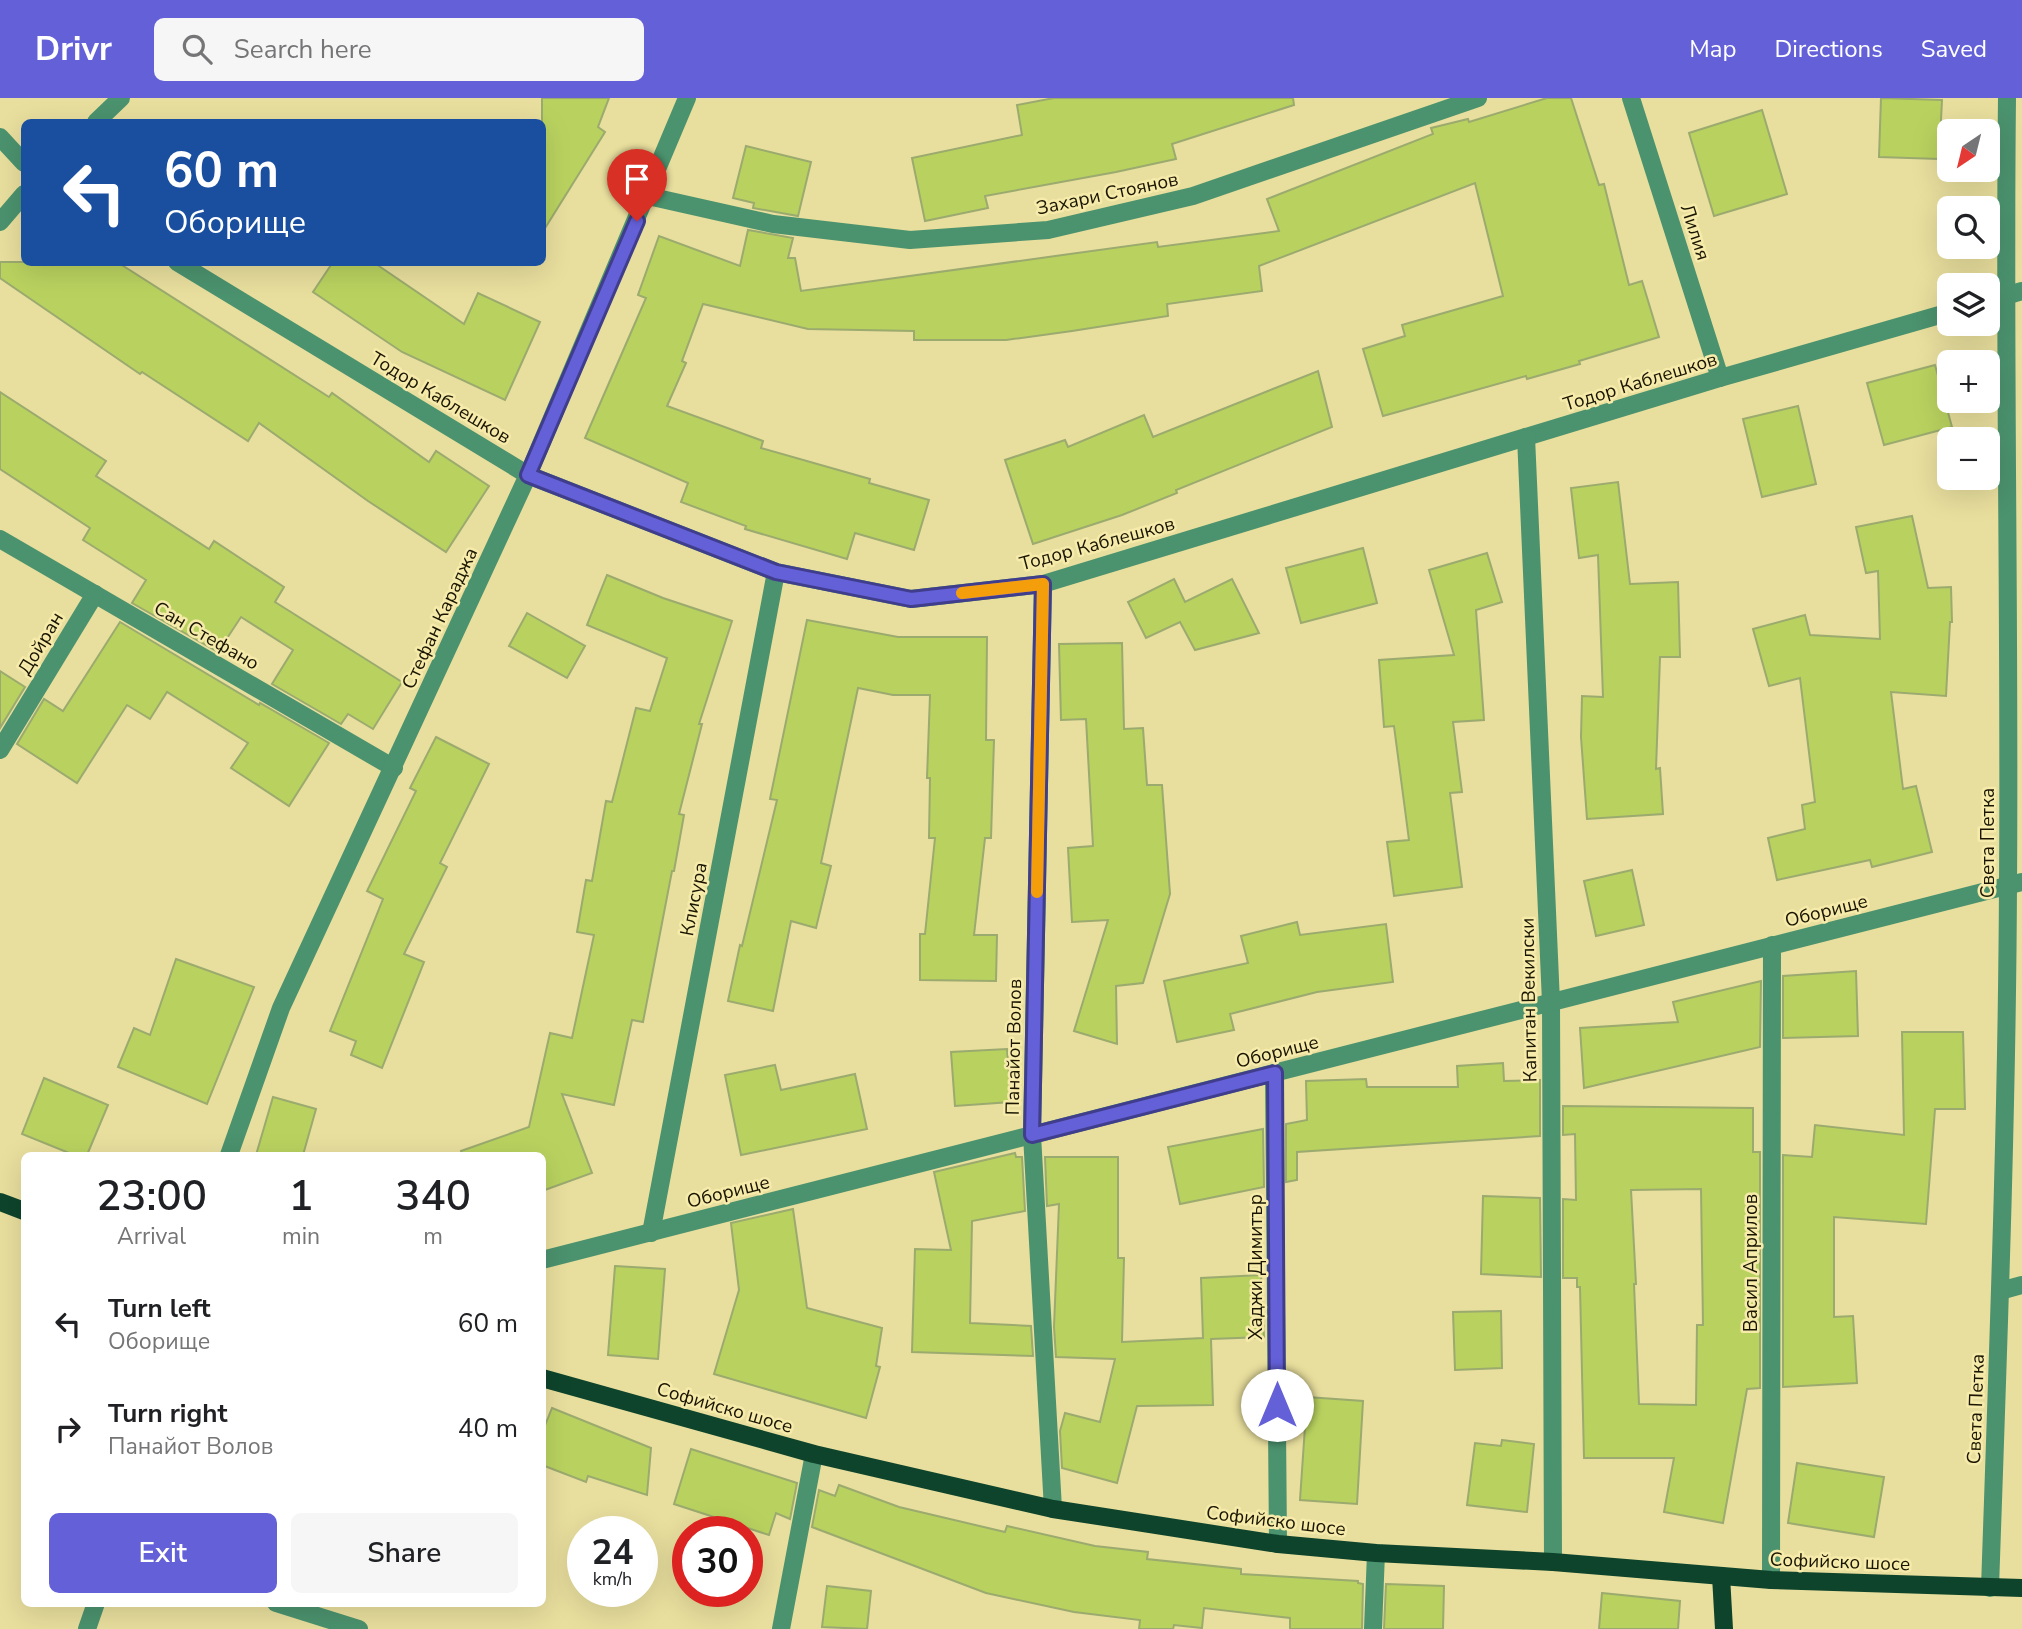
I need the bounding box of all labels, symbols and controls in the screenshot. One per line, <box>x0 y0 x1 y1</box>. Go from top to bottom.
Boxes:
search box <box>154 18 644 81</box>
text: Drivr <box>35 27 112 72</box>
icon: search <box>178 30 216 68</box>
text: Search here <box>234 32 372 67</box>
text: Map <box>1689 33 1736 65</box>
text: Directions <box>1774 33 1883 65</box>
text: Saved <box>1921 33 1987 65</box>
north arrow <box>1937 119 2000 182</box>
map controls <box>1937 119 2000 490</box>
text: 60 m <box>164 137 279 204</box>
icon: left <box>49 147 140 238</box>
pin <box>607 149 667 221</box>
icon: arrive <box>618 160 656 198</box>
street label: Захари Стоянов <box>1034 166 1181 222</box>
button: search <box>1937 196 2000 259</box>
text: Оборище <box>164 201 306 244</box>
street label: Лилия <box>1674 201 1716 264</box>
button: layers <box>1937 273 2000 336</box>
street label: Тодор Каблешков <box>365 346 515 450</box>
street label: Тодор Каблешков <box>1560 346 1720 418</box>
button: + <box>1937 350 2000 413</box>
button: − <box>1937 427 2000 490</box>
street label: Тодор Каблешков <box>1017 511 1178 577</box>
street label: Стефан Караджа <box>396 544 484 693</box>
street label: Сан Стефано <box>149 595 264 677</box>
street label: Дойран <box>12 607 70 680</box>
street label: Света Петка <box>1975 788 2001 898</box>
street label: Клисура <box>674 860 714 938</box>
street label: Оборище <box>1782 888 1870 934</box>
street label: Капитан Векилски <box>1515 917 1543 1082</box>
street label: Панайот Волов <box>1000 978 1028 1116</box>
street label: Оборище <box>1233 1029 1321 1075</box>
text: 23:00 <box>96 1168 207 1225</box>
text: 1 <box>288 1168 314 1225</box>
text: 340 <box>395 1168 471 1225</box>
street label: Оборище <box>684 1169 772 1215</box>
street label: Хаджи Димитър <box>1243 1194 1269 1340</box>
street label: Васил Априлов <box>1738 1194 1764 1332</box>
text: Arrival <box>117 1221 186 1252</box>
text: min <box>282 1221 320 1252</box>
text: m <box>423 1221 443 1252</box>
text: Turn left <box>108 1291 211 1326</box>
icon: left <box>49 1305 87 1343</box>
text: 60 m <box>458 1306 518 1341</box>
text: Оборище <box>108 1326 210 1357</box>
street label: Света Петка <box>1961 1353 1991 1465</box>
position arrow <box>1240 1368 1314 1442</box>
street label: Софийско шосе <box>654 1376 796 1440</box>
text: Turn right <box>108 1396 227 1431</box>
icon: right <box>49 1410 87 1448</box>
text: 40 m <box>458 1411 518 1446</box>
text: Панайот Волов <box>108 1431 273 1462</box>
street label: Софийско шосе <box>1205 1500 1347 1542</box>
button: Exit <box>49 1513 277 1593</box>
button: Share <box>291 1513 518 1593</box>
speed limit sign: 30 <box>672 1516 763 1607</box>
text: 24 <box>591 1529 634 1576</box>
street label: Софийско шосе <box>1769 1547 1911 1577</box>
text: km/h <box>593 1567 632 1591</box>

